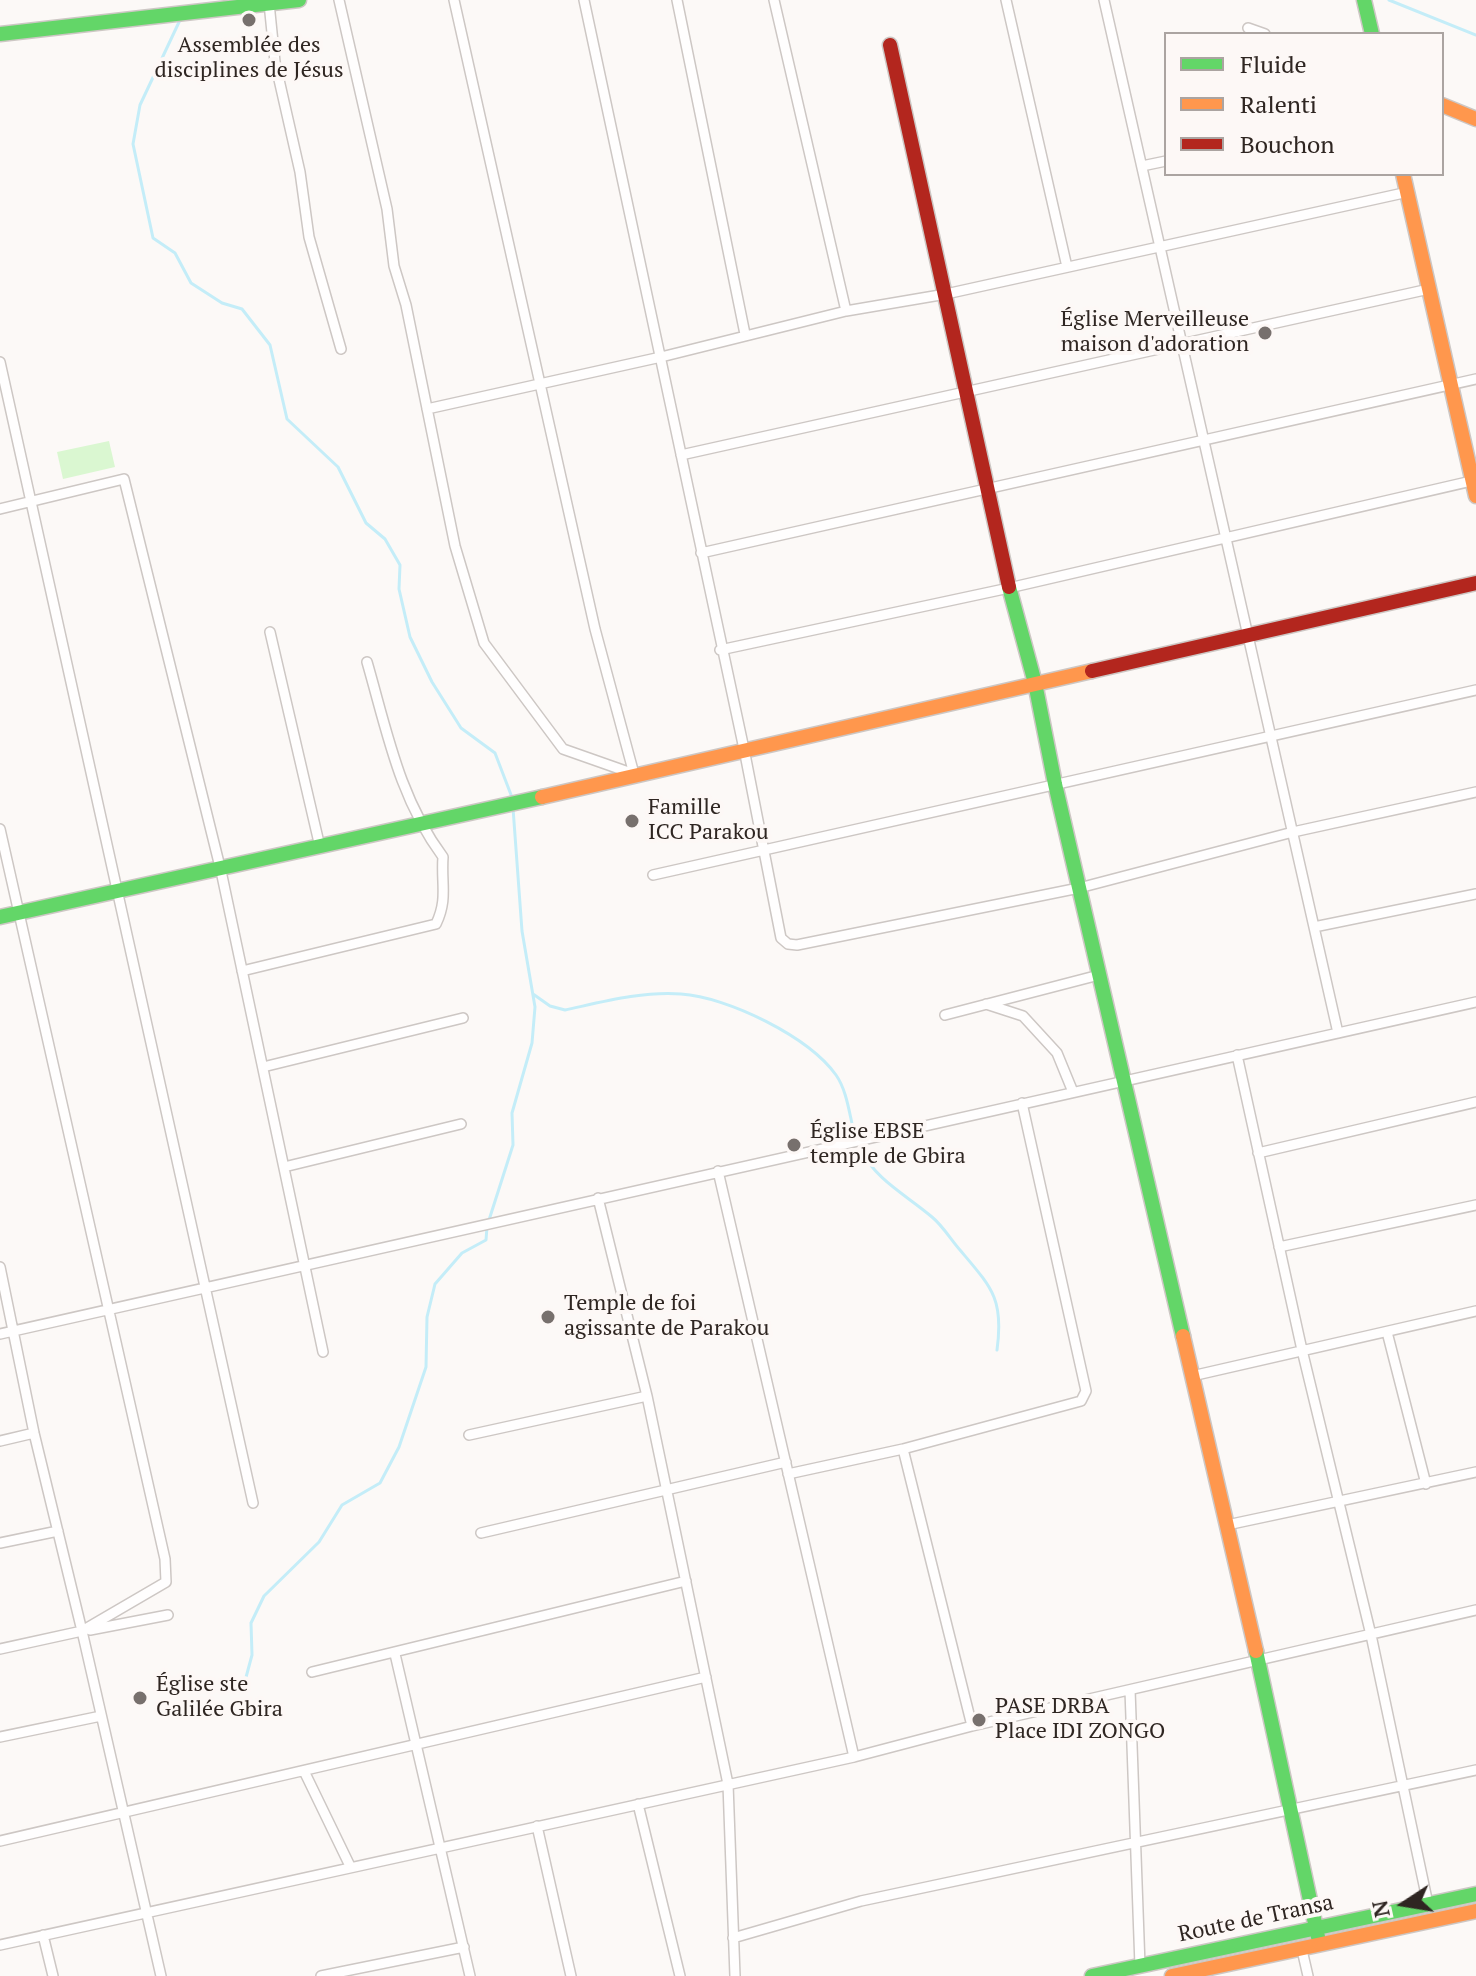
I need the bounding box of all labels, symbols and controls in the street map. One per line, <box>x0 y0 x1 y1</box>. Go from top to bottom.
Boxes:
marker: Assemblée des disciplines de Jésus <box>240 11 258 29</box>
legend <box>1164 32 1444 176</box>
place label: Assemblée des disciplines de Jésus <box>155 33 343 84</box>
text: Fluide <box>1240 48 1307 80</box>
text: Ralenti <box>1240 88 1317 120</box>
text: Bouchon <box>1240 128 1335 160</box>
place label: Église Merveilleuse maison d'adoration <box>1061 307 1249 358</box>
marker: Église Merveilleuse maison d'adoration <box>1256 324 1274 342</box>
place label: Famille ICC Parakou <box>648 795 769 846</box>
marker: Famille ICC Parakou <box>623 812 641 830</box>
place label: Église EBSE temple de Gbira <box>810 1119 966 1170</box>
marker: Église EBSE temple de Gbira <box>785 1136 803 1154</box>
place label: Temple de foi agissante de Parakou <box>564 1291 769 1342</box>
marker: Temple de foi agissante de Parakou <box>539 1308 557 1326</box>
place label: Église ste Galilée Gbira <box>156 1672 283 1724</box>
marker: Église ste Galilée Gbira <box>131 1689 149 1707</box>
place label: PASE DRBA Place IDI ZONGO <box>995 1694 1165 1746</box>
marker: PASE DRBA Place IDI ZONGO <box>970 1711 988 1729</box>
north arrow <box>1364 1864 1444 1944</box>
street label: Route de Transa <box>1176 1890 1336 1948</box>
text: N <box>1364 1898 1396 1920</box>

